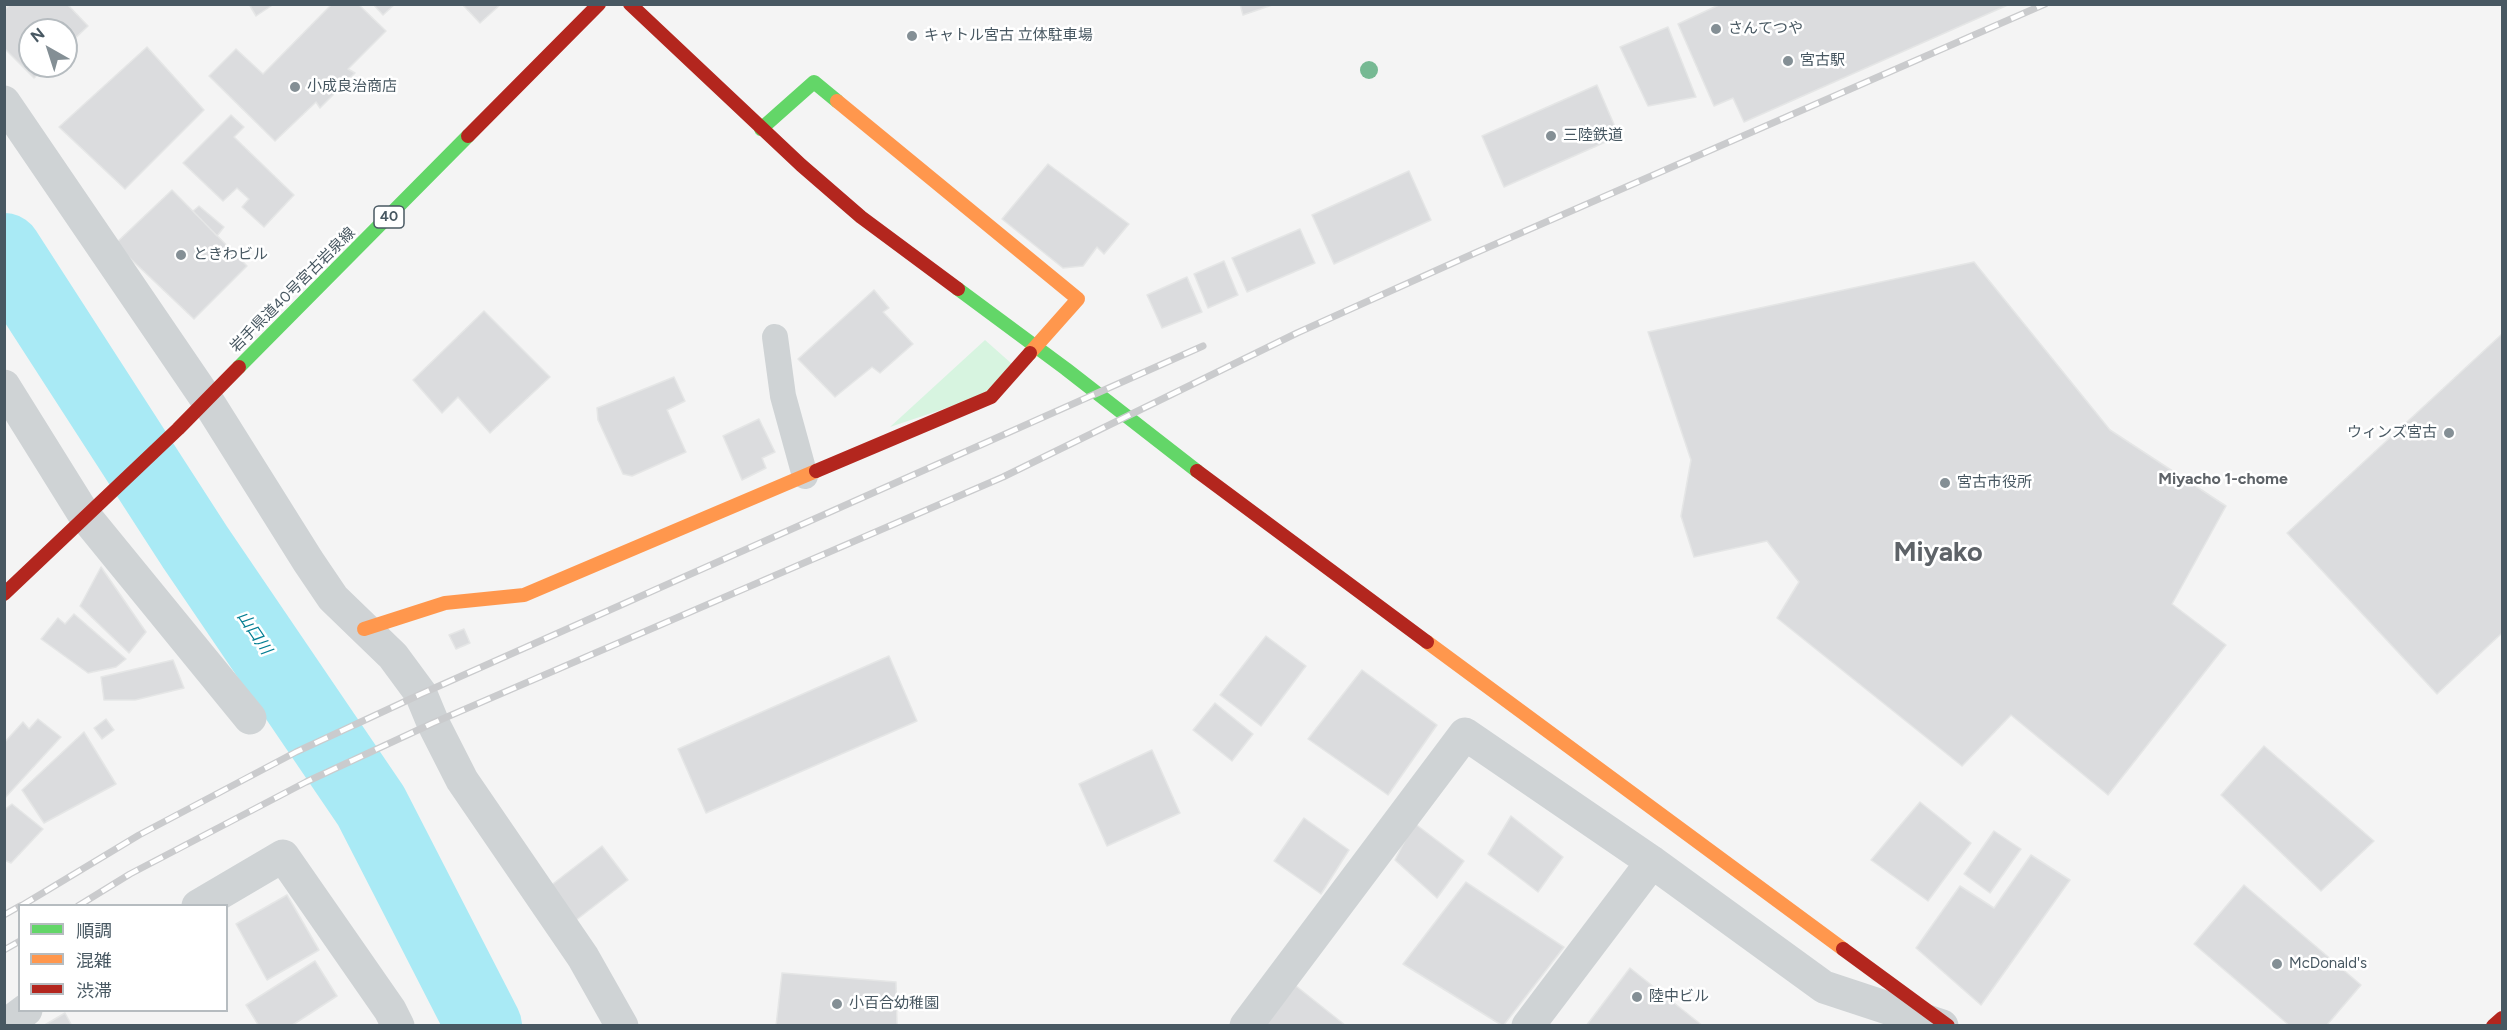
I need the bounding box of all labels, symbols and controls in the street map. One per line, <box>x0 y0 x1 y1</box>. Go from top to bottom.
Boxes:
north arrow <box>18 18 78 78</box>
place label: さんてつや <box>1728 20 1803 38</box>
marker: さんてつや <box>1709 22 1723 36</box>
text: N <box>27 24 48 46</box>
place label: キャトル宮古 立体駐車場 <box>924 27 1093 45</box>
marker: キャトル宮古 立体駐車場 <box>905 29 919 43</box>
place label: 宮古駅 <box>1800 52 1845 70</box>
marker: 宮古駅 <box>1781 54 1795 68</box>
place label: 小成良治商店 <box>307 78 397 96</box>
marker: 小成良治商店 <box>288 80 302 94</box>
place label: 三陸鉄道 <box>1563 127 1623 145</box>
marker: 三陸鉄道 <box>1544 129 1558 143</box>
road number: 40 <box>374 206 404 228</box>
street label: 岩手県道40号宮古岩泉線 <box>227 224 359 356</box>
place label: ときわビル <box>193 246 268 264</box>
marker: ときわビル <box>174 248 188 262</box>
place label: ウィンズ宮古 <box>2347 424 2437 442</box>
marker: ウィンズ宮古 <box>2442 426 2456 440</box>
district label: Miyacho 1-chome <box>2158 469 2288 489</box>
place label: 宮古市役所 <box>1957 474 2032 492</box>
marker: 宮古市役所 <box>1938 476 1952 490</box>
district label: Miyako <box>1893 537 1983 569</box>
water label: 山口川 <box>233 608 275 658</box>
legend <box>18 904 228 1012</box>
text: 順調 <box>76 920 112 942</box>
text: 混雑 <box>76 950 112 972</box>
place label: McDonald's <box>2289 955 2367 973</box>
marker: McDonald's <box>2270 957 2284 971</box>
text: 渋滞 <box>76 980 112 1002</box>
place label: 陸中ビル <box>1649 988 1709 1006</box>
marker: 陸中ビル <box>1630 990 1644 1004</box>
place label: 小百合幼稚園 <box>849 995 939 1013</box>
marker: 小百合幼稚園 <box>830 997 844 1011</box>

